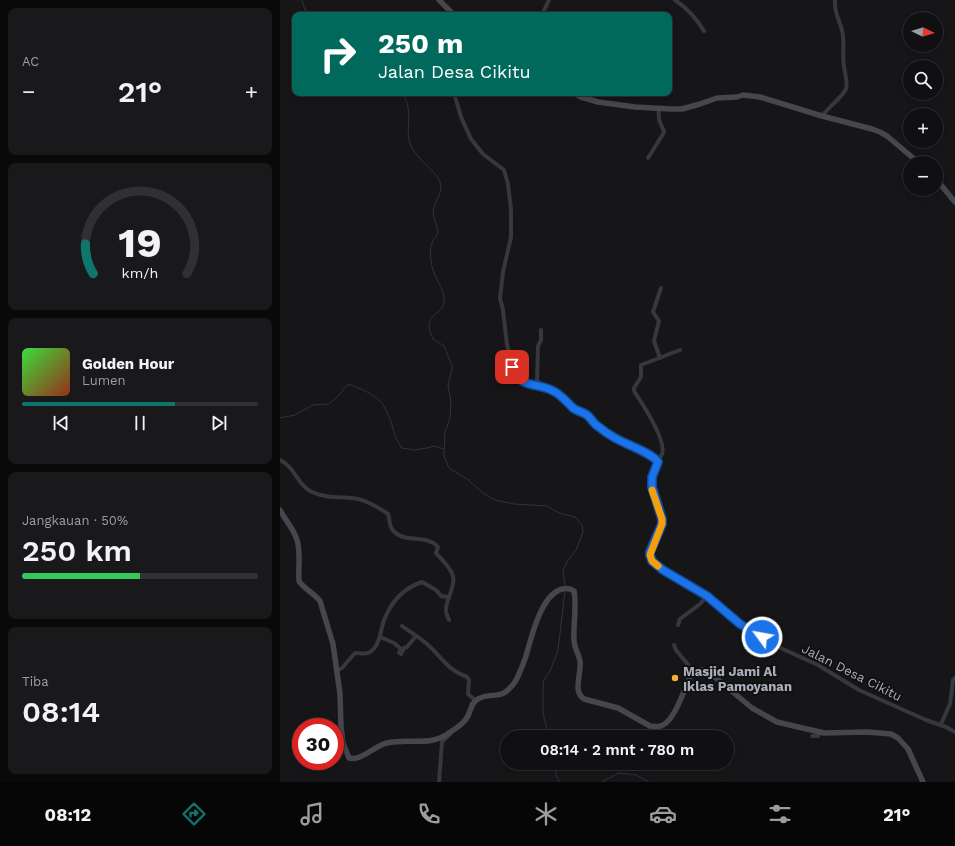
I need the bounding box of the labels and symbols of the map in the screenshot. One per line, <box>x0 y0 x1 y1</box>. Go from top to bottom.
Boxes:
north arrow <box>903 12 943 52</box>
pin <box>495 350 529 384</box>
position arrow <box>741 616 783 658</box>
street label: Jalan Desa Cikitu <box>799 641 904 704</box>
place label: Masjid Jami Al Iklas Pamoyanan <box>683 664 792 694</box>
marker: Masjid Jami Al Iklas Pamoyanan <box>670 673 680 683</box>
speed limit sign: 30 <box>292 718 344 770</box>

